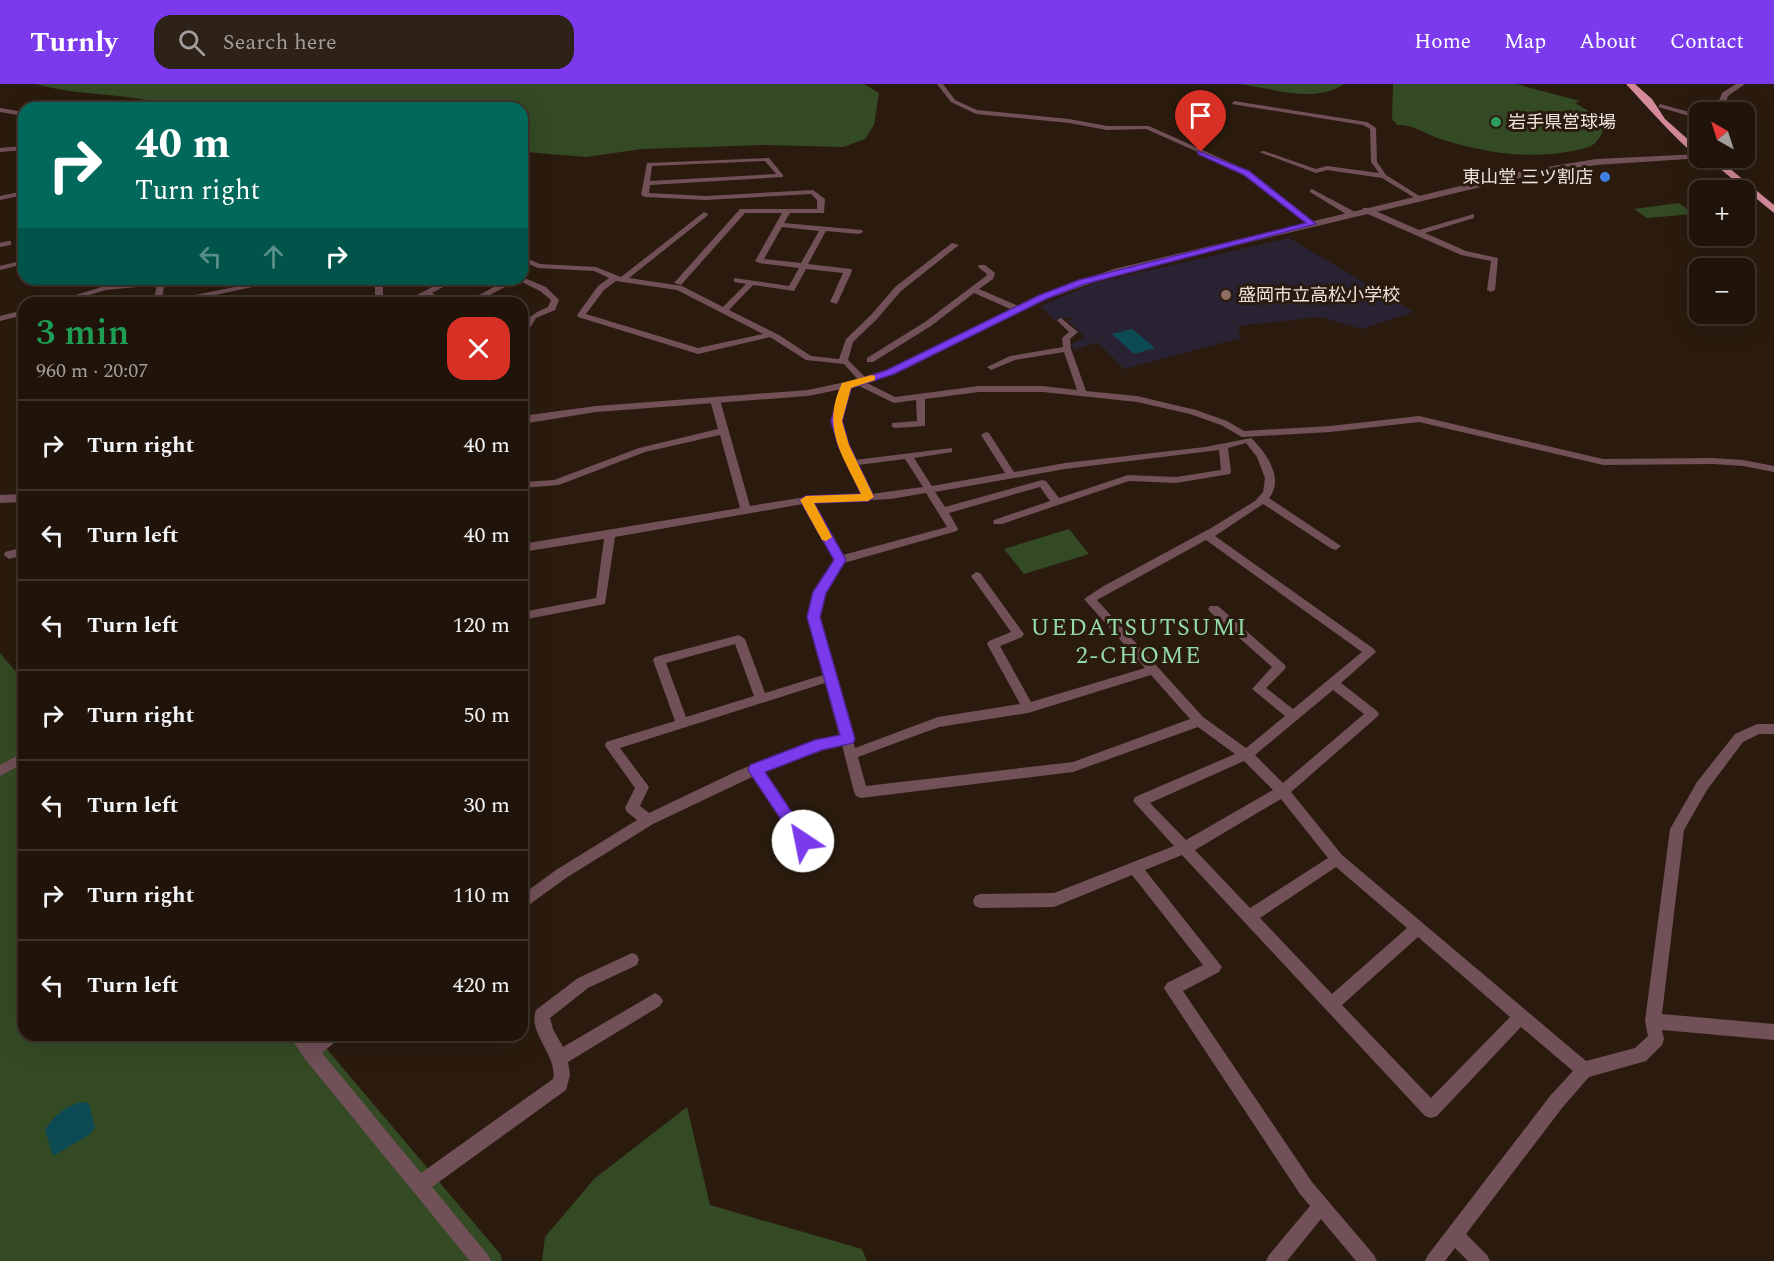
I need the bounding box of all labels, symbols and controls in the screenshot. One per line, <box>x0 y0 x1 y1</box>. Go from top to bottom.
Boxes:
search box <box>154 15 574 69</box>
text: Turnly <box>30 21 118 64</box>
icon: search <box>175 26 208 59</box>
text: Search here <box>223 26 337 59</box>
text: Home <box>1414 26 1471 58</box>
text: Map <box>1504 26 1546 58</box>
text: About <box>1579 26 1637 58</box>
text: Contact <box>1670 26 1744 58</box>
pin <box>1175 90 1226 152</box>
icon: arrive <box>1184 99 1217 132</box>
north arrow <box>1689 102 1755 168</box>
map controls <box>1689 102 1755 324</box>
place label: 岩手県営球場 <box>1508 109 1616 136</box>
text: 40 m <box>135 113 230 176</box>
marker: 岩手県営球場 <box>1489 115 1503 129</box>
icon: right <box>36 126 114 204</box>
place label: 東山堂 三ツ割店 <box>1463 164 1593 191</box>
text: Turn right <box>135 170 260 212</box>
marker: 東山堂 三ツ割店 <box>1598 170 1612 184</box>
button: + <box>1689 180 1755 246</box>
icon: left <box>194 240 227 273</box>
icon: ahead <box>257 240 290 273</box>
icon: right <box>320 240 353 273</box>
button: − <box>1689 258 1755 324</box>
place label: 盛岡市立高松小学校 <box>1238 282 1400 309</box>
marker: 盛岡市立高松小学校 <box>1219 288 1233 302</box>
text: 3 min <box>36 306 129 361</box>
button: close <box>447 317 510 380</box>
text: 960 m · 20:07 <box>36 356 148 386</box>
icon: right <box>36 429 69 462</box>
text: Turn right <box>87 429 194 462</box>
text: 40 m <box>464 429 510 462</box>
icon: left <box>36 519 69 552</box>
text: Turn left <box>87 519 179 552</box>
text: 40 m <box>464 519 510 552</box>
icon: left <box>36 609 69 642</box>
text: Turn left <box>87 609 179 642</box>
text: 120 m <box>453 609 510 642</box>
district label: UEDATSUTSUMI 2-CHOME <box>1030 610 1248 674</box>
icon: right <box>36 699 69 732</box>
text: Turn right <box>87 699 194 732</box>
text: 50 m <box>464 699 510 732</box>
icon: left <box>36 789 69 822</box>
text: Turn left <box>87 789 179 822</box>
text: 30 m <box>464 789 510 822</box>
position arrow <box>771 809 835 873</box>
icon: right <box>36 879 69 912</box>
text: Turn right <box>87 879 194 912</box>
text: 110 m <box>453 879 510 912</box>
icon: left <box>36 969 69 1002</box>
text: Turn left <box>87 969 179 1002</box>
text: 420 m <box>453 969 510 1002</box>

